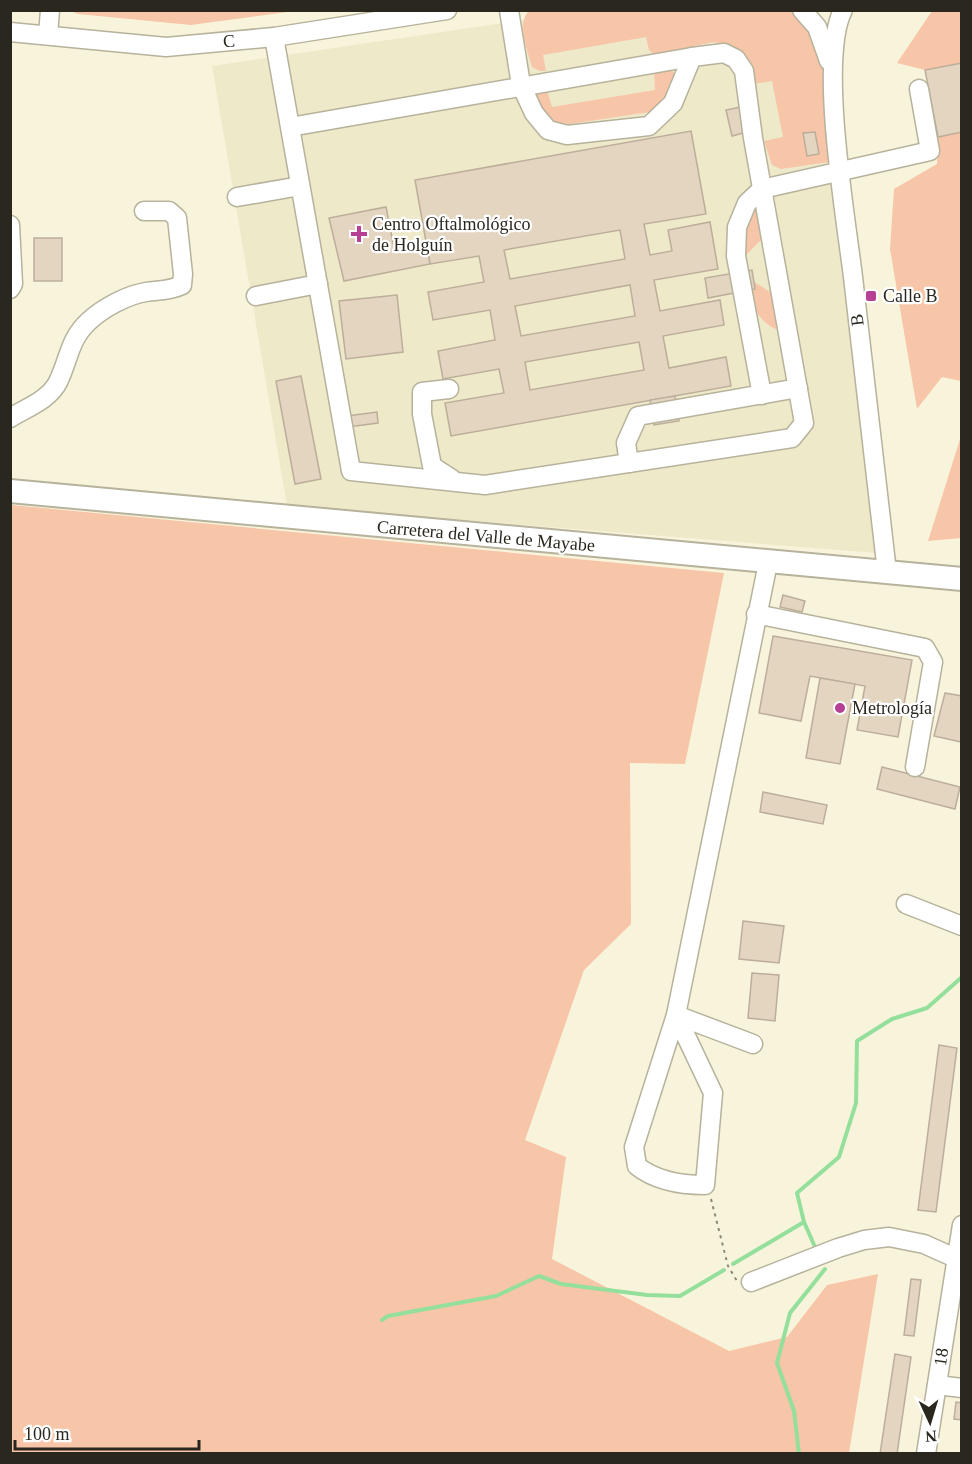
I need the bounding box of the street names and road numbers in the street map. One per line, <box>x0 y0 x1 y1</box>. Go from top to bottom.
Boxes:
street label: C <box>222 31 236 51</box>
street label: B <box>846 313 868 327</box>
street label: Carretera del Valle de Mayabe <box>376 517 596 555</box>
street label: 18 <box>930 1347 952 1367</box>

